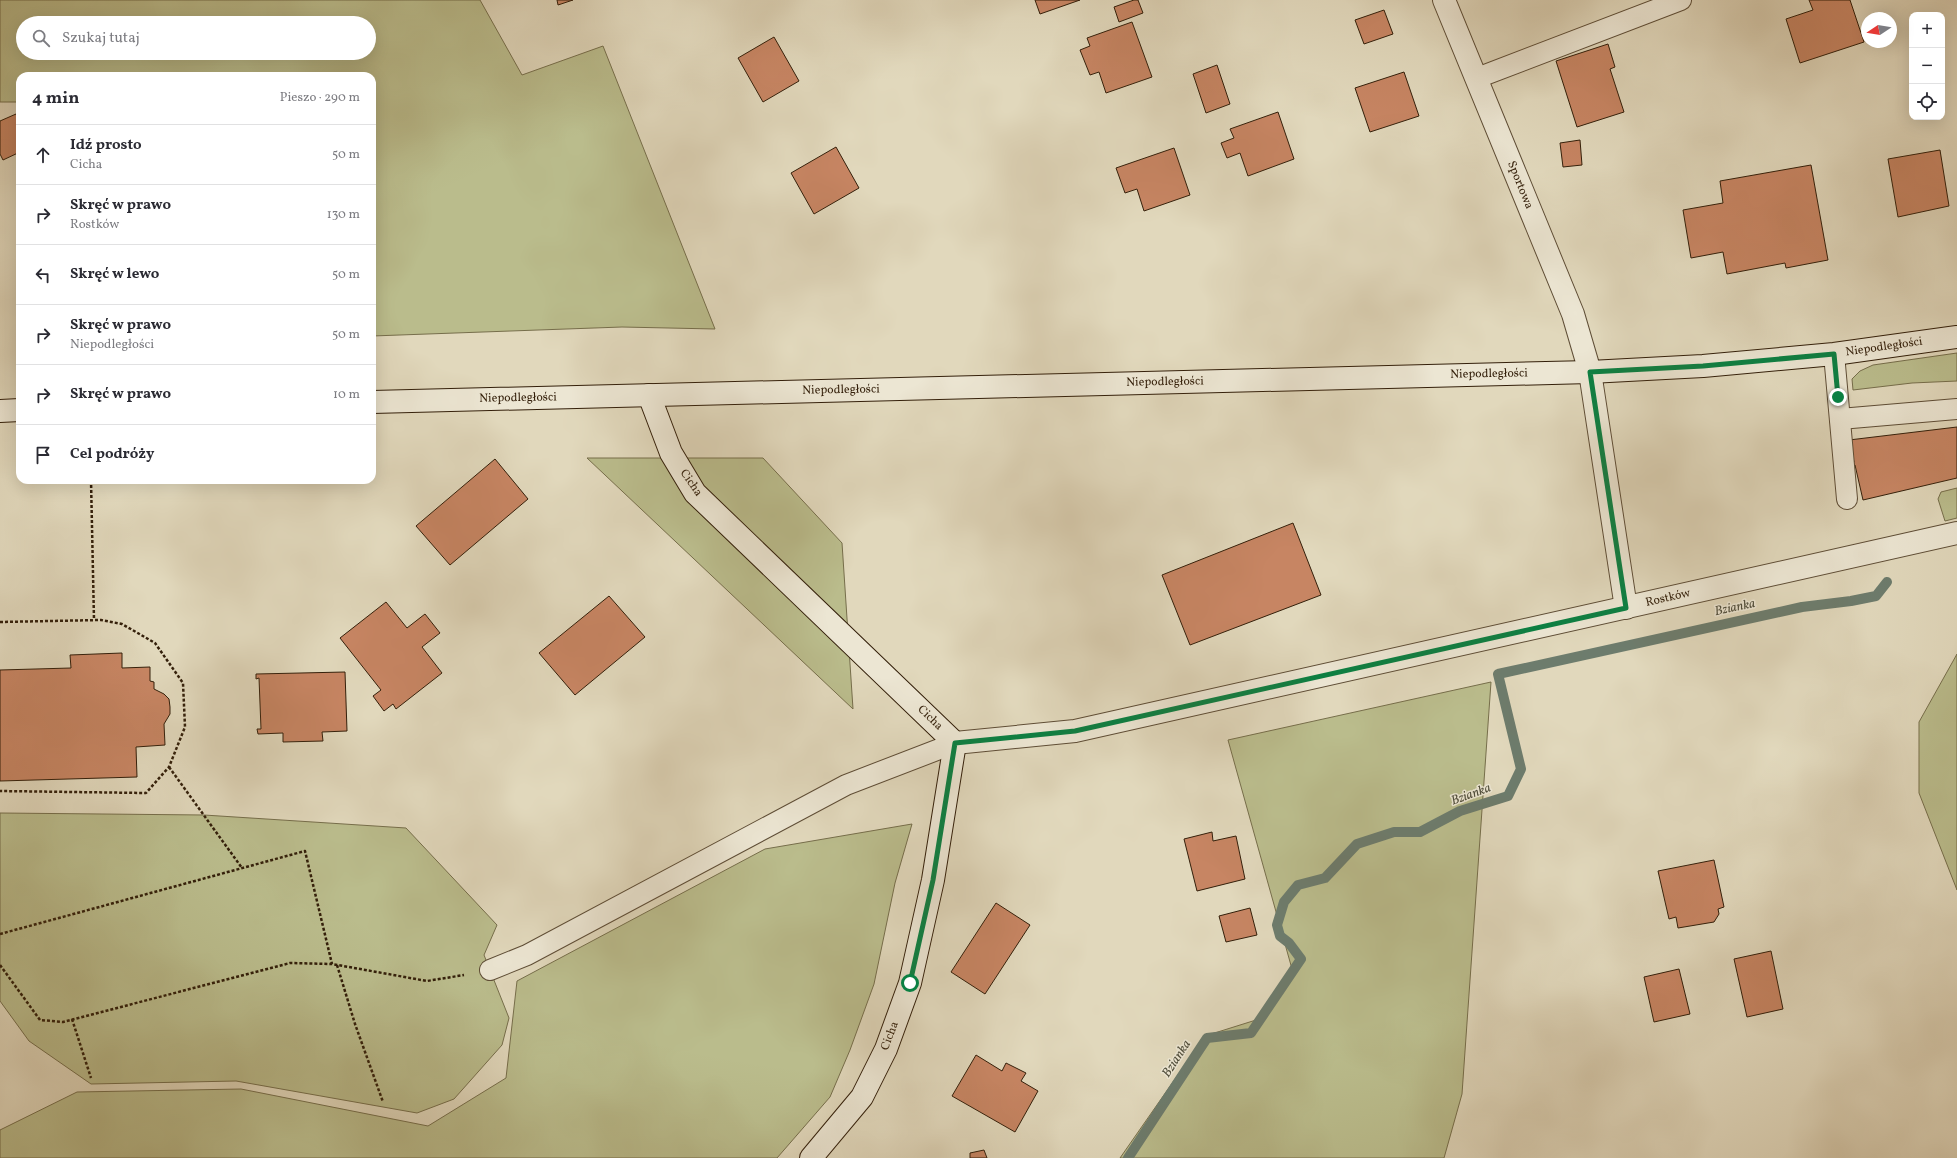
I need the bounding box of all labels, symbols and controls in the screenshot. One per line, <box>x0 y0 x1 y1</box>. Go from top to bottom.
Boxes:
north arrow <box>1861 12 1897 48</box>
map controls <box>1909 12 1945 120</box>
button: + <box>1909 12 1945 48</box>
search box <box>16 16 376 60</box>
icon: search <box>30 27 52 49</box>
text: Szukaj tutaj <box>62 28 140 49</box>
button: − <box>1909 48 1945 84</box>
button: locate <box>1909 84 1945 120</box>
text: 4 min <box>32 87 79 110</box>
text: Pieszo · 290 m <box>280 89 360 107</box>
text: Idź prosto <box>70 135 142 156</box>
icon: ahead <box>32 144 54 166</box>
text: 50 m <box>332 146 360 164</box>
text: Cicha <box>70 156 102 174</box>
street label: Sportowa <box>1503 159 1537 211</box>
text: Skręć w prawo <box>70 195 171 216</box>
icon: right <box>32 204 54 226</box>
text: 130 m <box>327 206 360 224</box>
text: Rostków <box>70 216 119 234</box>
icon: left <box>32 264 54 286</box>
text: Skręć w lewo <box>70 264 159 285</box>
text: 50 m <box>332 266 360 284</box>
text: Skręć w prawo <box>70 315 171 336</box>
icon: right <box>32 324 54 346</box>
text: 50 m <box>332 326 360 344</box>
street label: Niepodległości <box>1844 334 1924 360</box>
text: Niepodległości <box>70 336 154 354</box>
street label: Niepodległości <box>1450 365 1528 383</box>
street label: Niepodległości <box>1126 373 1204 391</box>
street label: Niepodległości <box>802 381 880 399</box>
icon: right <box>32 384 54 406</box>
text: Skręć w prawo <box>70 384 171 405</box>
text: 10 m <box>333 386 360 404</box>
route end <box>1829 388 1847 406</box>
street label: Niepodległości <box>479 389 557 407</box>
icon: arrive <box>32 444 54 466</box>
text: Cel podróży <box>70 444 154 465</box>
street label: Cicha <box>676 466 706 500</box>
street label: Rostków <box>1644 585 1693 611</box>
water label: Bzianka <box>1713 595 1757 621</box>
street label: Cicha <box>914 702 946 734</box>
water label: Bzianka <box>1449 779 1493 811</box>
route start <box>901 974 919 992</box>
street label: Cicha <box>877 1019 903 1053</box>
water label: Bzianka <box>1158 1037 1196 1081</box>

